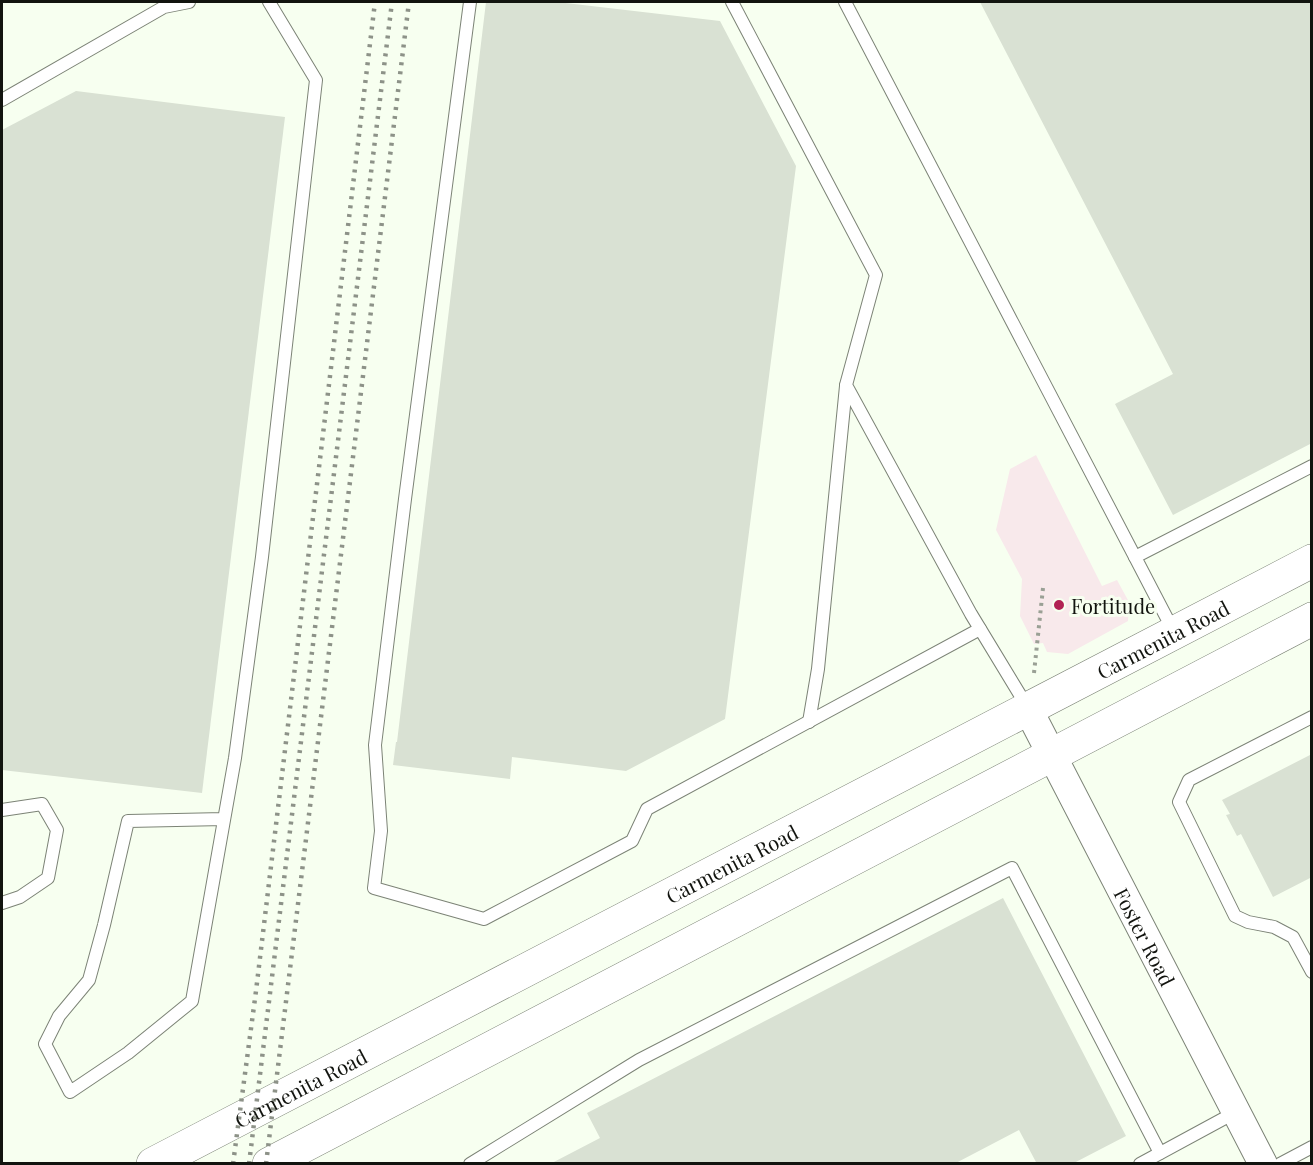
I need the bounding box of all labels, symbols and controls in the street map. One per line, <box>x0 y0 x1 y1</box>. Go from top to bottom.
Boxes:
place label: Fortitude <box>1071 592 1155 619</box>
street label: Carmenita Road <box>1092 593 1234 684</box>
marker: Fortitude <box>1052 598 1066 612</box>
street label: Carmenita Road <box>661 817 803 909</box>
street label: Foster Road <box>1109 883 1182 991</box>
street label: Carmenita Road <box>229 1042 371 1133</box>

